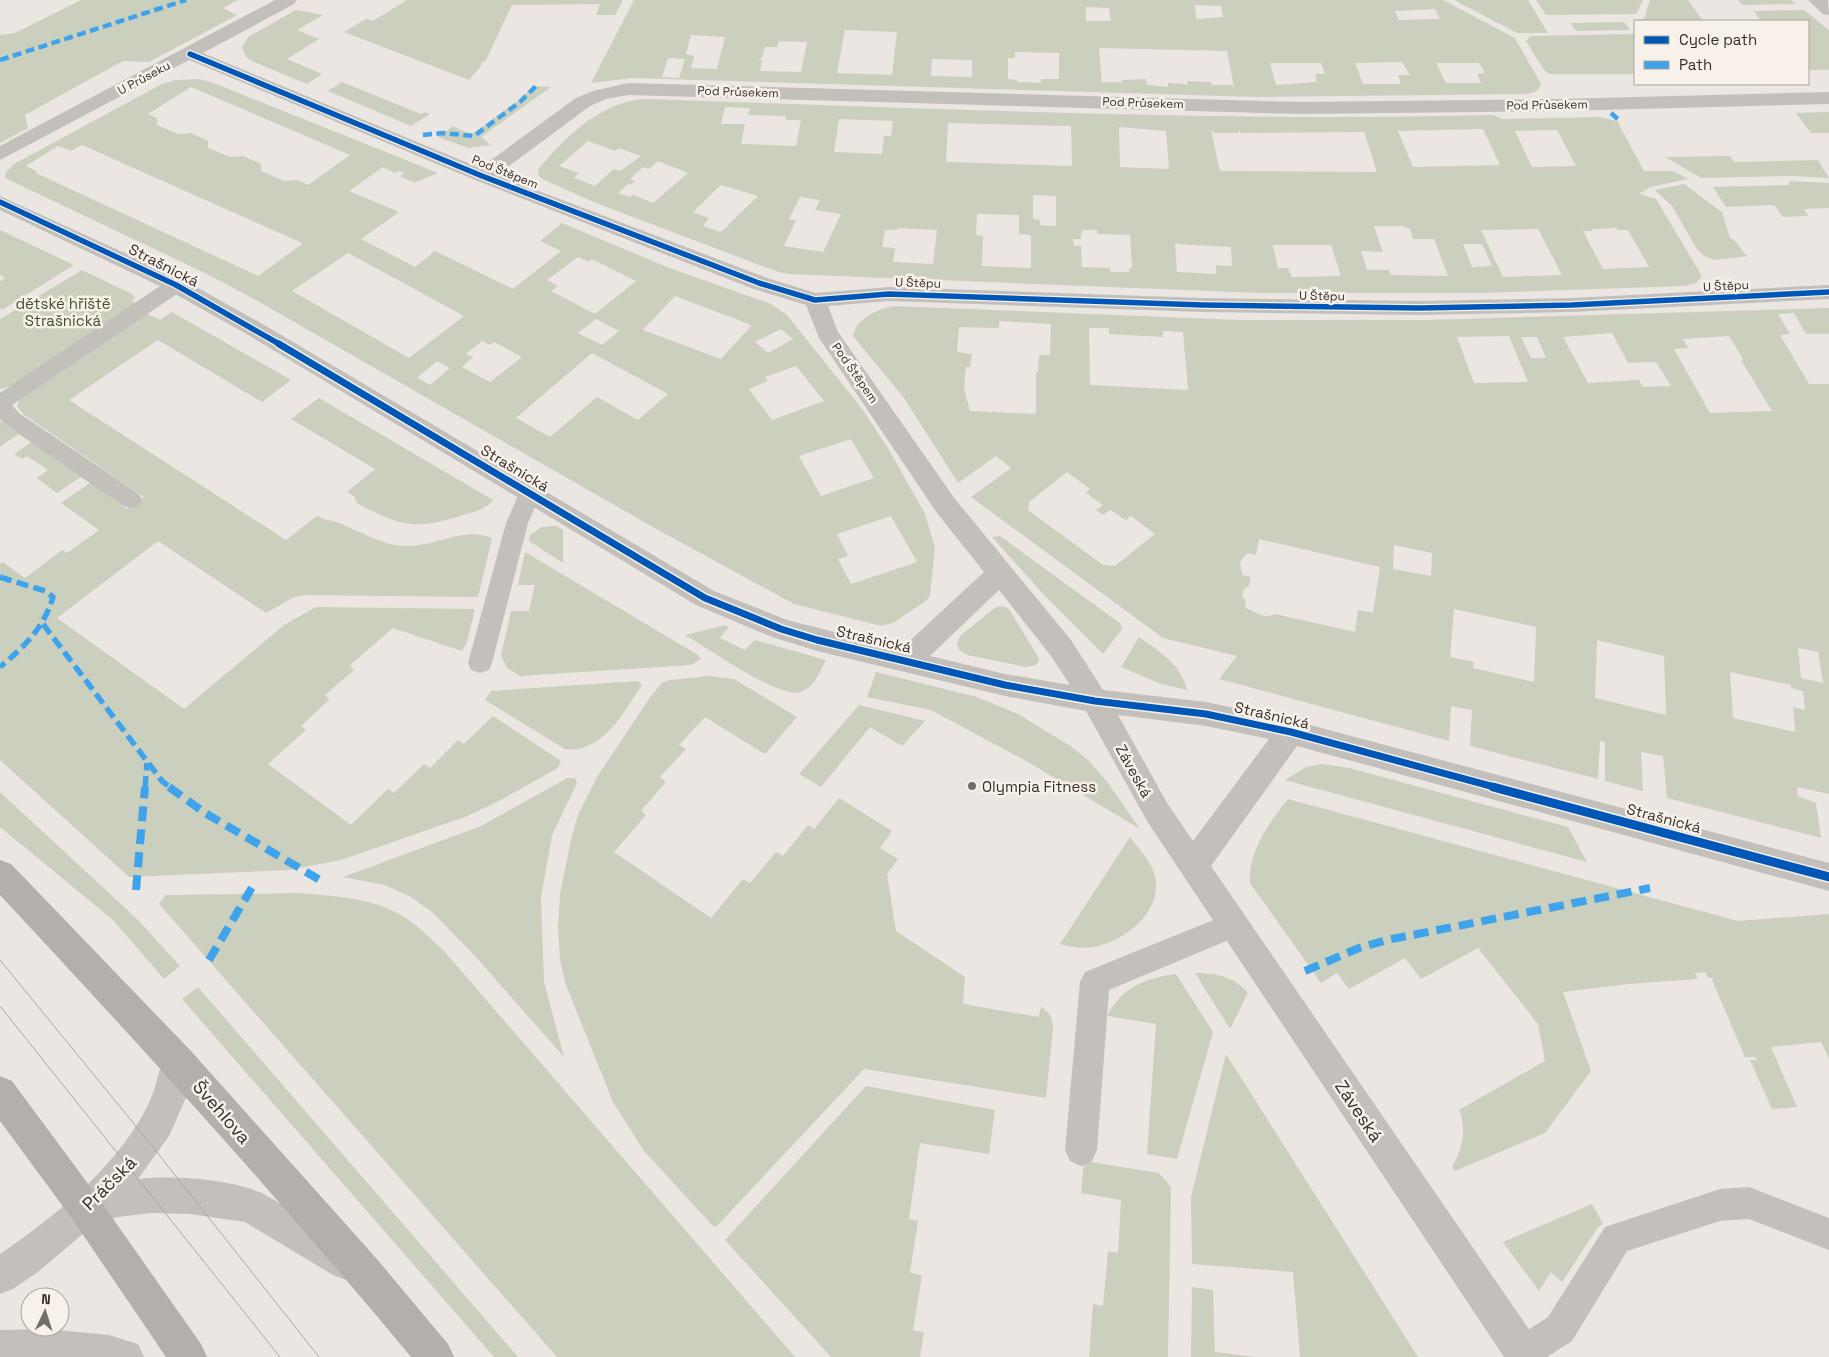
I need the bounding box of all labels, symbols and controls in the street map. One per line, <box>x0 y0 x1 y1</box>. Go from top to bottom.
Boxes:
legend <box>1634 20 1809 85</box>
text: Cycle path <box>1679 30 1757 49</box>
text: Path <box>1679 55 1712 74</box>
street label: U Průseku <box>115 57 173 99</box>
street label: Pod Průsekem <box>697 83 779 101</box>
street label: Pod Průsekem <box>1102 94 1184 112</box>
street label: Pod Průsekem <box>1506 96 1588 114</box>
street label: Pod Štěpem <box>469 151 541 193</box>
street label: Strašnická <box>126 239 203 291</box>
street label: U Štěpu <box>895 274 941 292</box>
street label: U Štěpu <box>1703 277 1749 295</box>
street label: U Štěpu <box>1299 288 1345 304</box>
park label: dětské hřiště Strašnická <box>15 294 111 330</box>
street label: Pod Štěpem <box>828 340 882 406</box>
street label: Strašnická <box>477 440 553 496</box>
street label: Strašnická <box>835 621 914 657</box>
street label: Strašnická <box>1233 697 1312 733</box>
street label: Záveská <box>1112 741 1157 801</box>
place label: Olympia Fitness <box>982 777 1096 796</box>
marker: Olympia Fitness <box>966 780 978 792</box>
street label: Strašnická <box>1625 799 1704 837</box>
street label: Švehlova <box>188 1075 256 1149</box>
street label: Záveská <box>1330 1076 1388 1146</box>
street label: Práčská <box>77 1151 141 1215</box>
north arrow <box>20 1287 70 1337</box>
text: N <box>41 1290 51 1308</box>

